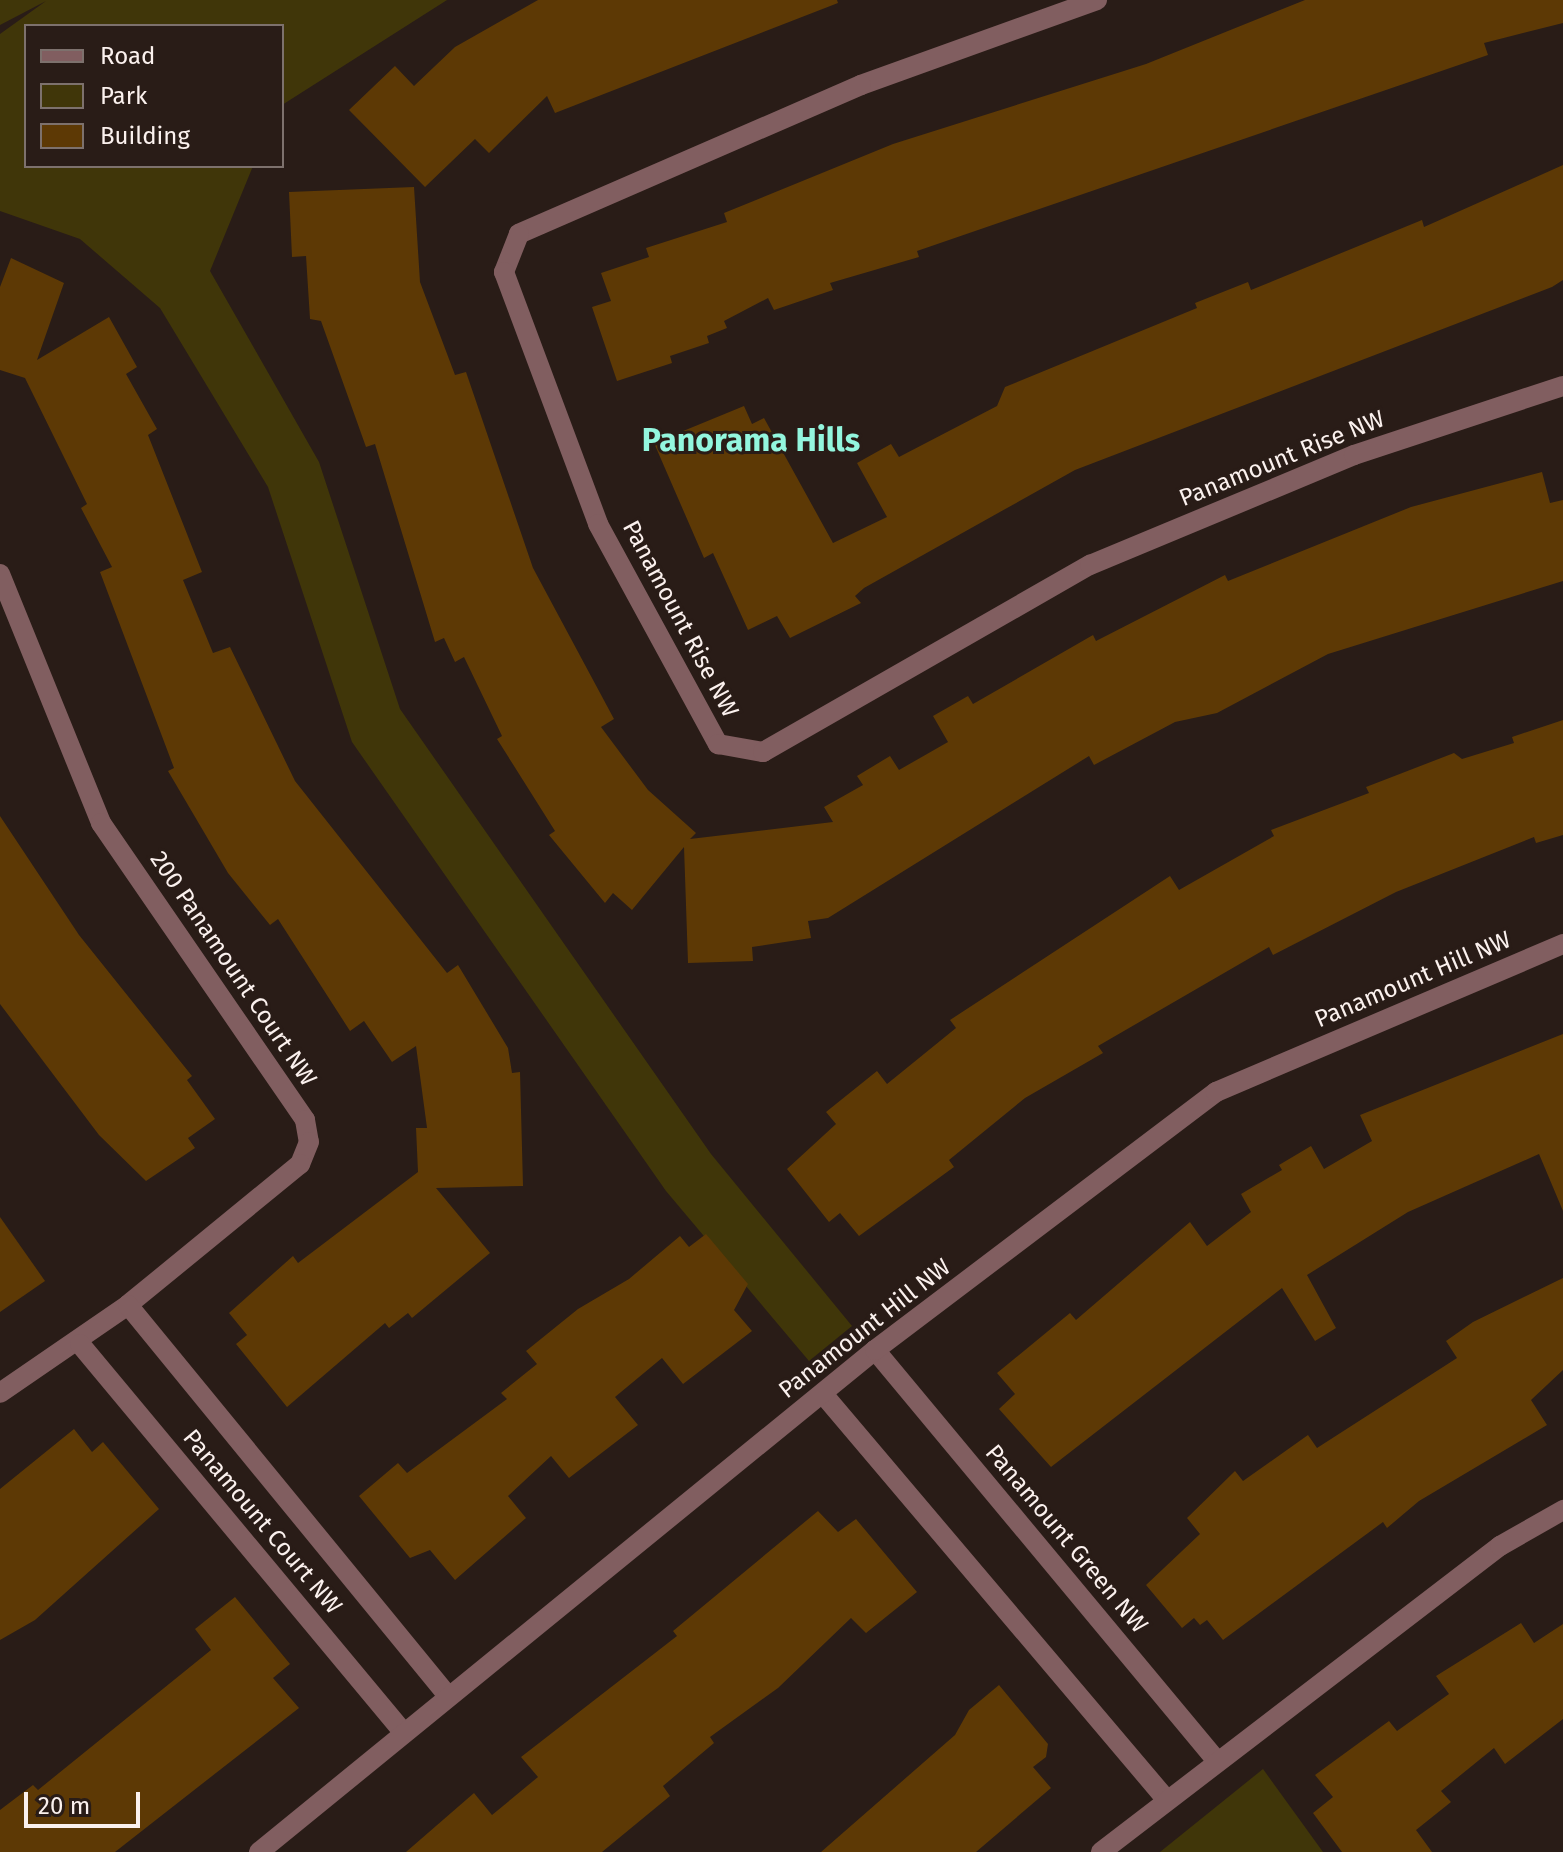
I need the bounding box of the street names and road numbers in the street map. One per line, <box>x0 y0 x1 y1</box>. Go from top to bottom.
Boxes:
street label: Panamount Rise NW <box>1175 405 1389 513</box>
street label: Panamount Rise NW <box>616 516 744 722</box>
street label: 200 Panamount Court NW <box>144 846 322 1092</box>
street label: Panamount Hill NW <box>1311 926 1515 1034</box>
street label: Panamount Hill NW <box>773 1253 957 1405</box>
street label: Panamount Court NW <box>176 1424 348 1620</box>
street label: Panamount Green NW <box>979 1439 1153 1639</box>

